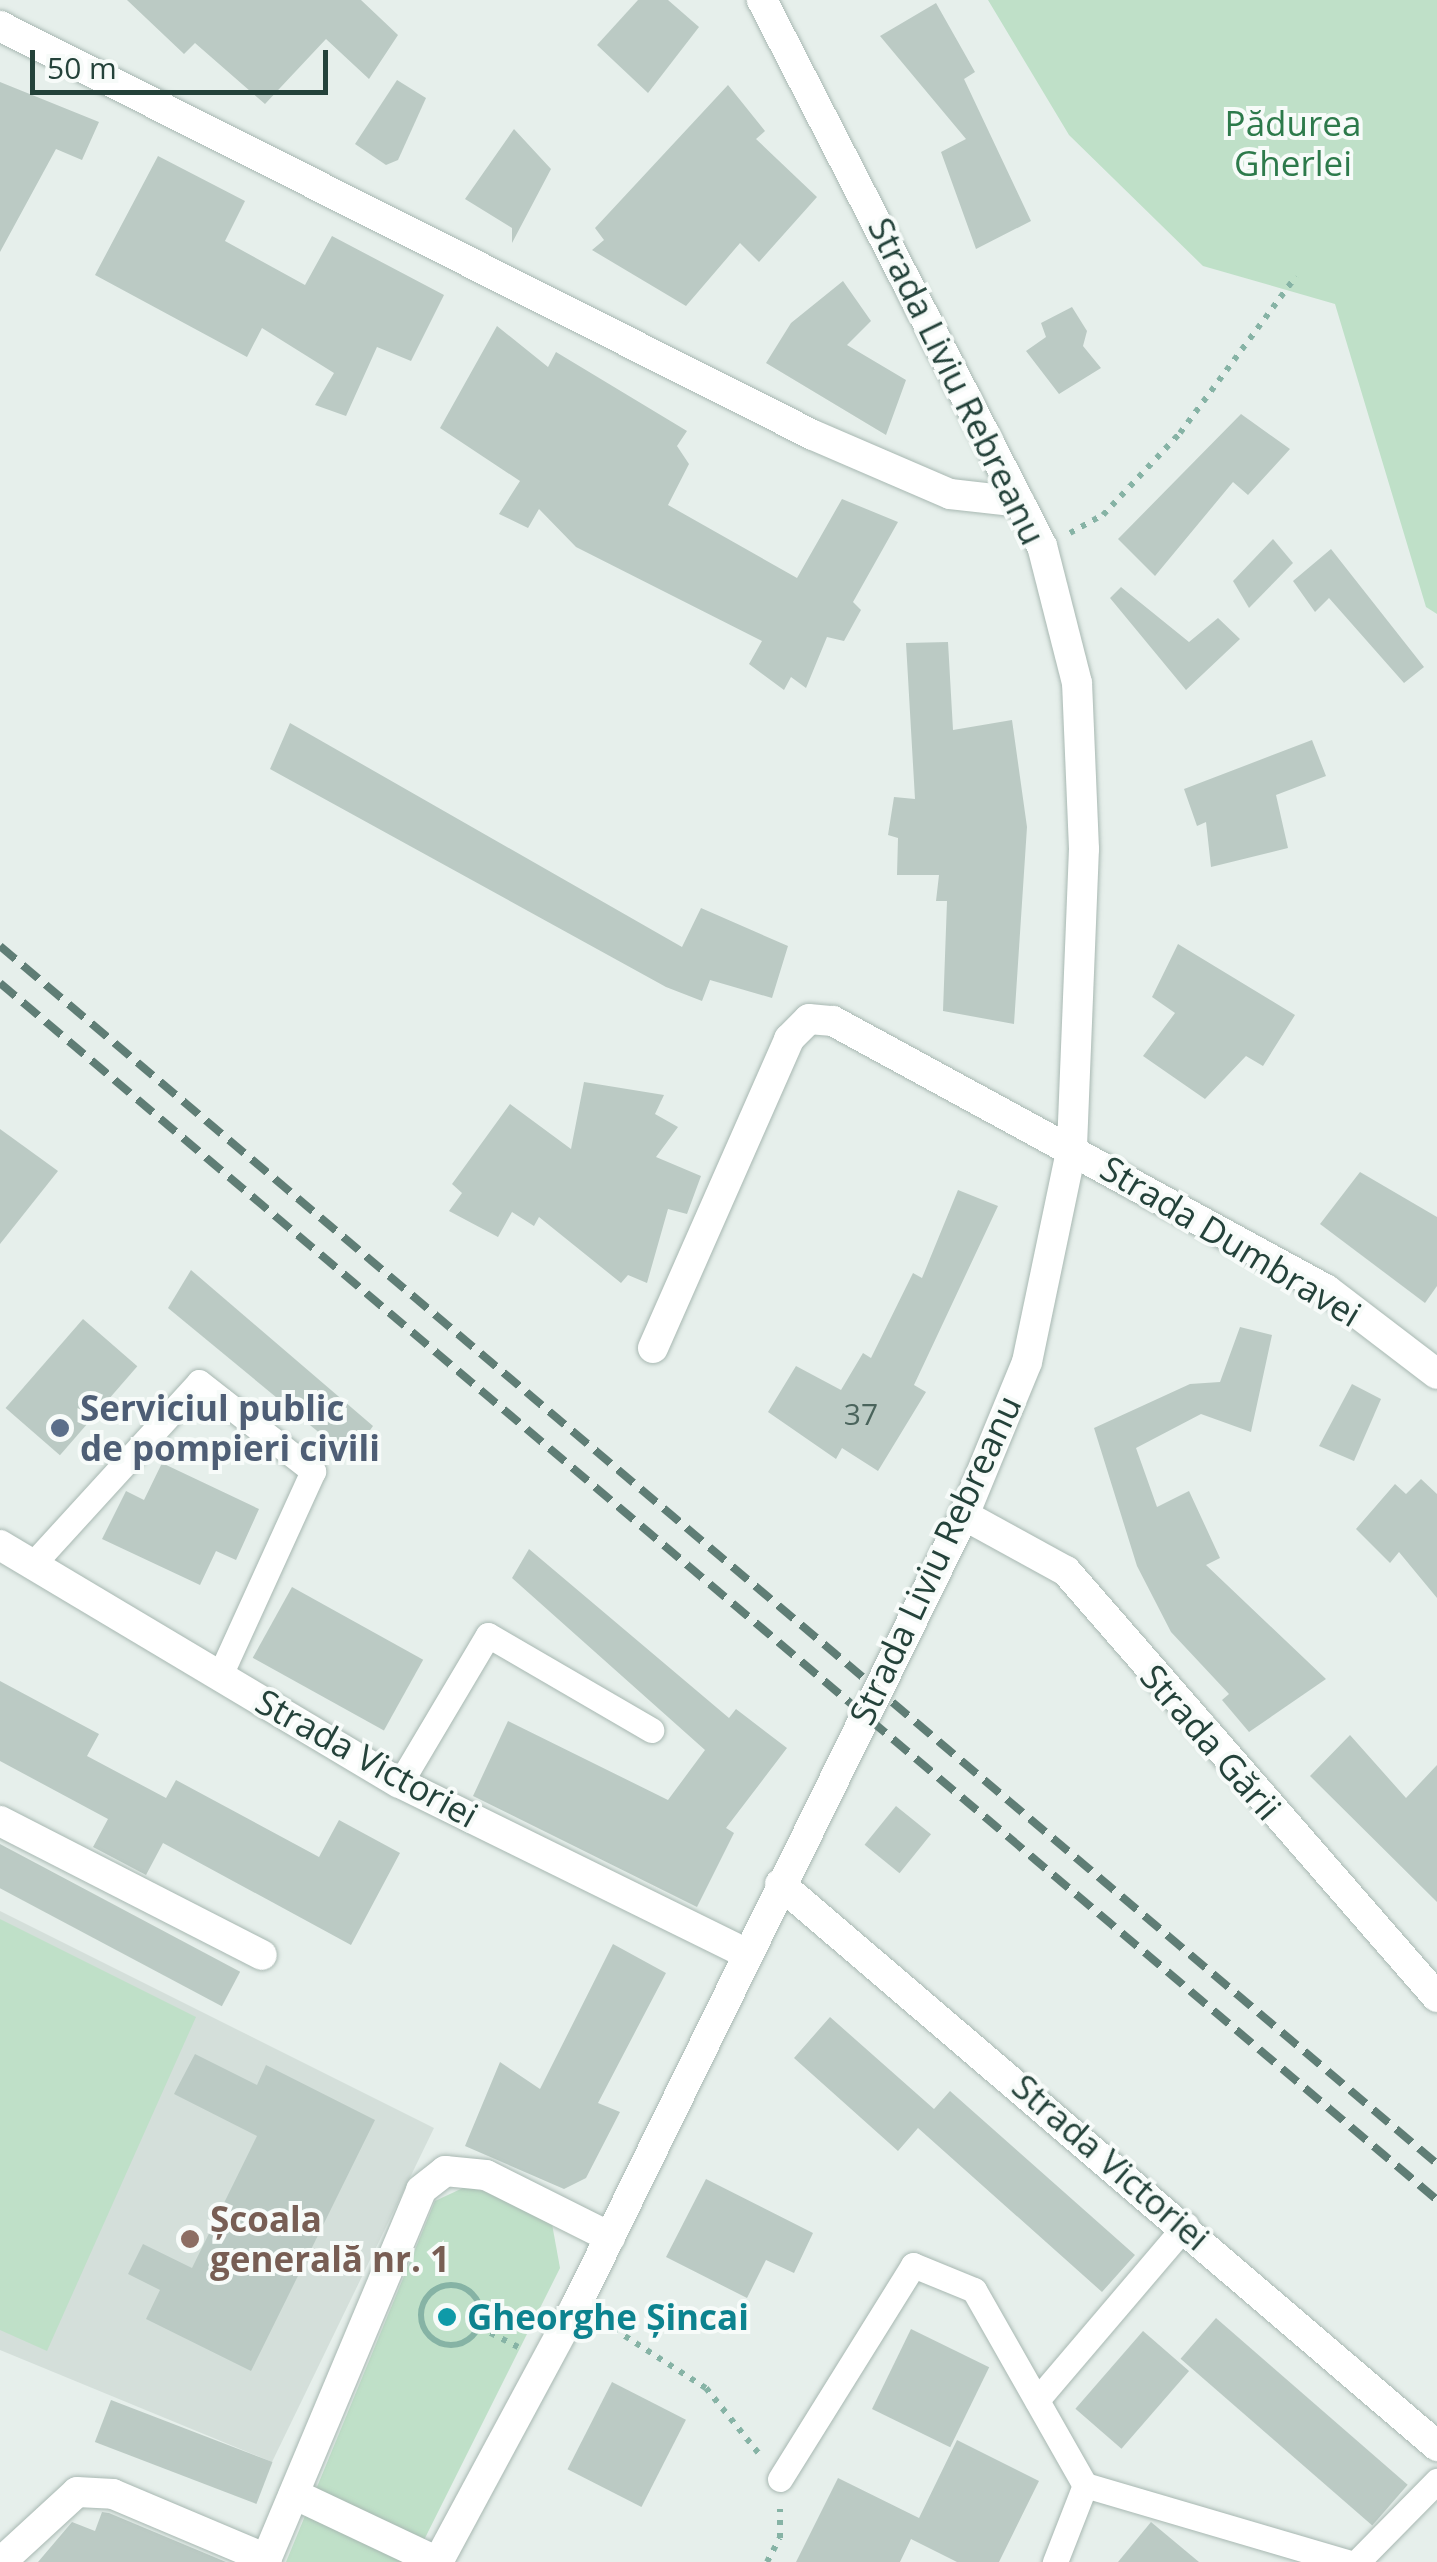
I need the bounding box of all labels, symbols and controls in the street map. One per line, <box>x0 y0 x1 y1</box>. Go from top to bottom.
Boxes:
scale bar <box>35 30 332 92</box>
text: 50 m <box>47 47 117 88</box>
park label: Pădurea Gherlei <box>1225 102 1361 184</box>
street label: Strada Liviu Rebreanu <box>860 211 1054 551</box>
street label: Strada Dumbravei <box>1093 1147 1369 1335</box>
place label: Serviciul public de pompieri civili <box>80 1387 380 1469</box>
street label: Strada Liviu Rebreanu <box>840 1389 1030 1731</box>
house number: 37 <box>844 1396 878 1432</box>
marker: Serviciul public de pompieri civili <box>49 1417 71 1439</box>
street label: Strada Gării <box>1132 1656 1290 1828</box>
street label: Strada Victoriei <box>249 1680 485 1836</box>
street label: Strada Victoriei <box>1004 2065 1218 2259</box>
place label: Școala generală nr. 1 <box>210 2198 450 2280</box>
marker: Școala generală nr. 1 <box>179 2228 201 2250</box>
place label: Gheorghe Șincai <box>467 2296 749 2338</box>
marker: Gheorghe Șincai <box>436 2306 458 2328</box>

